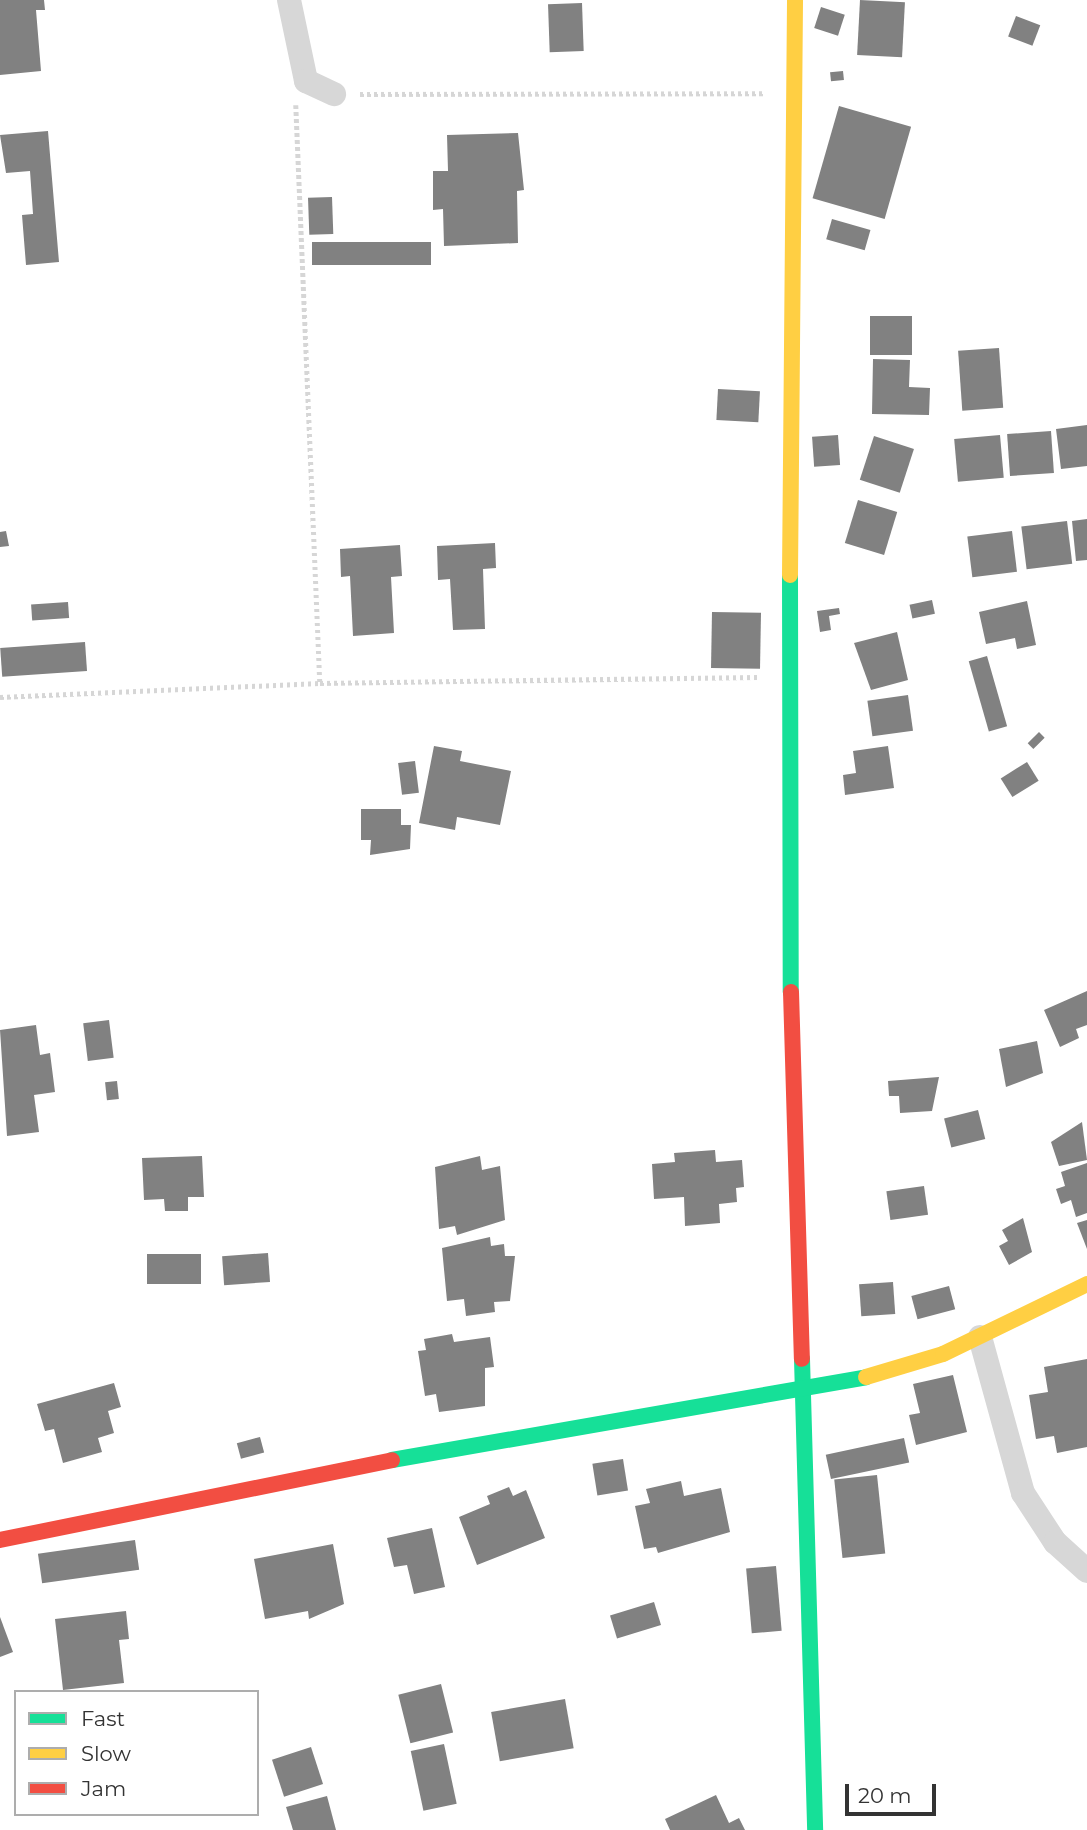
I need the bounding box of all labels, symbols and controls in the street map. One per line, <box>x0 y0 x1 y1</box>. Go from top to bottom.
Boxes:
legend <box>14 1690 259 1816</box>
text: Fast <box>81 1706 125 1731</box>
text: Slow <box>81 1741 131 1766</box>
scale bar <box>849 1770 940 1814</box>
text: Jam <box>81 1776 126 1801</box>
text: 20 m <box>858 1783 912 1808</box>

